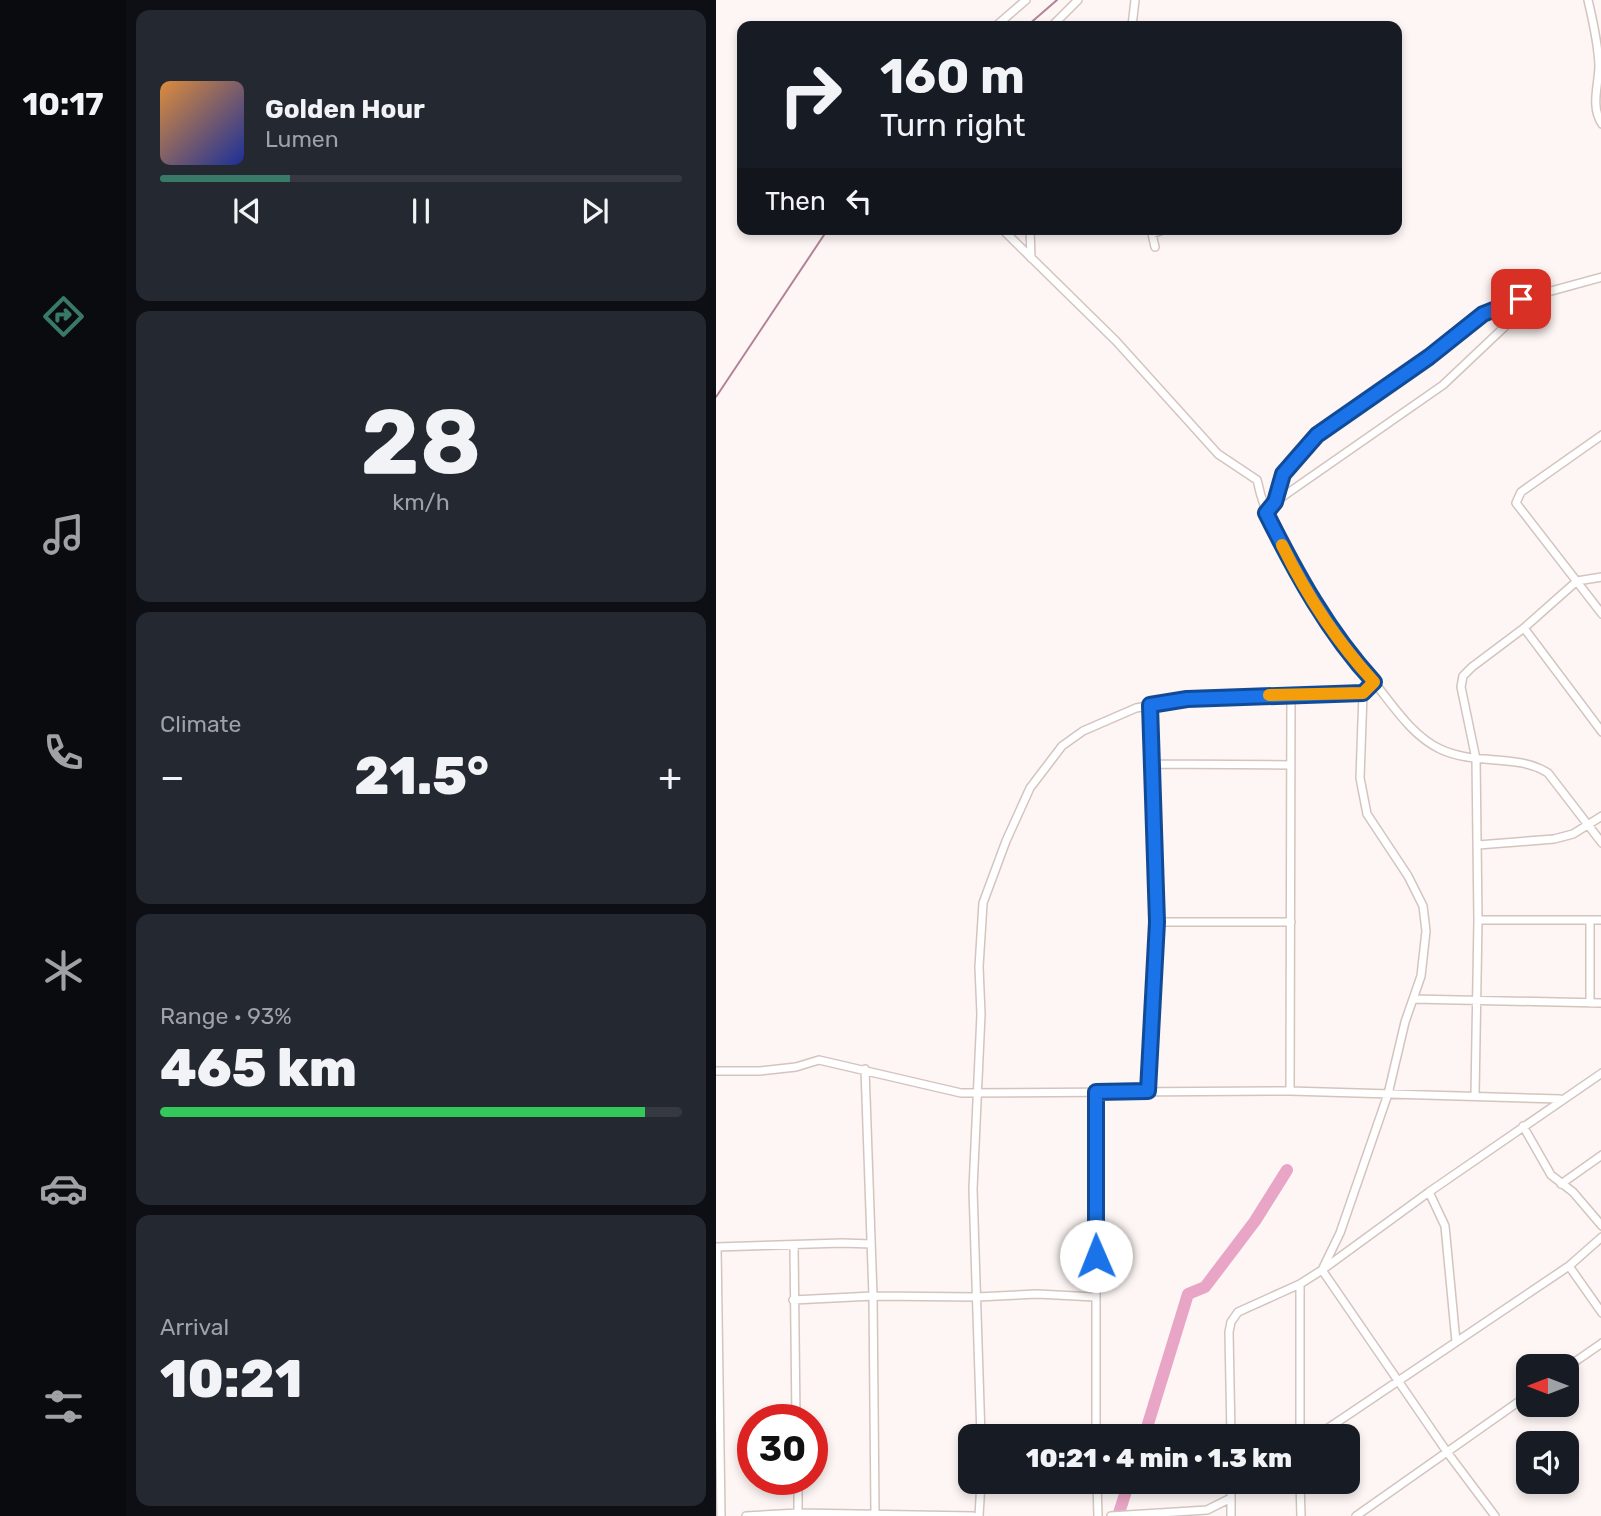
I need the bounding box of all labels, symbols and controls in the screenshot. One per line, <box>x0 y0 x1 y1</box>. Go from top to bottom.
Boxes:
text: 160 m <box>880 47 1025 105</box>
icon: right <box>765 49 856 140</box>
text: 10:17 <box>22 85 104 123</box>
text: Golden Hour <box>265 94 425 125</box>
text: Turn right <box>880 106 1025 144</box>
text: Lumen <box>265 125 339 153</box>
icon: left <box>840 182 878 220</box>
text: Then <box>765 186 826 217</box>
icon: previous <box>228 192 266 230</box>
icon: pause <box>402 192 440 230</box>
icon: next <box>576 192 614 230</box>
pin <box>1491 269 1551 329</box>
icon: arrive <box>1502 280 1540 318</box>
icon: directions <box>39 292 88 341</box>
text: 28 <box>361 388 481 496</box>
text: km/h <box>392 488 450 516</box>
icon: music <box>39 510 88 559</box>
text: Climate <box>160 710 241 738</box>
icon: phone <box>39 728 88 777</box>
text: 21.5° <box>354 745 489 807</box>
text: − <box>160 754 185 800</box>
text: + <box>658 754 682 800</box>
icon: climate <box>39 946 88 995</box>
text: Range · 93% <box>160 1002 292 1030</box>
text: 465 km <box>160 1037 357 1099</box>
icon: car <box>39 1164 88 1213</box>
position arrow <box>1059 1219 1133 1293</box>
text: Arrival <box>160 1313 229 1341</box>
text: 10:21 <box>160 1348 302 1410</box>
north arrow <box>1516 1354 1579 1418</box>
map controls <box>1516 1354 1579 1494</box>
icon: filters <box>39 1382 88 1431</box>
speed limit sign: 30 <box>737 1404 828 1495</box>
button: sound <box>1516 1431 1579 1494</box>
text: 10:21 · 4 min · 1.3 km <box>1026 1443 1292 1474</box>

